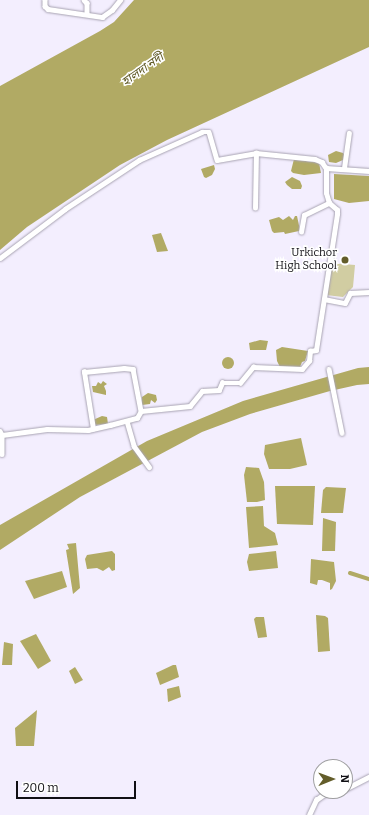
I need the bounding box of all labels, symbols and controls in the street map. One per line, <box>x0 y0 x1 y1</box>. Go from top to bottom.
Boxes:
water label: হালদা নদী <box>119 50 167 90</box>
place label: Urkichor High School <box>275 247 337 273</box>
marker: Urkichor High School <box>340 255 350 265</box>
north arrow <box>313 759 353 799</box>
scale bar <box>18 773 138 799</box>
text: N <box>338 774 351 783</box>
text: 200 m <box>23 781 59 795</box>

